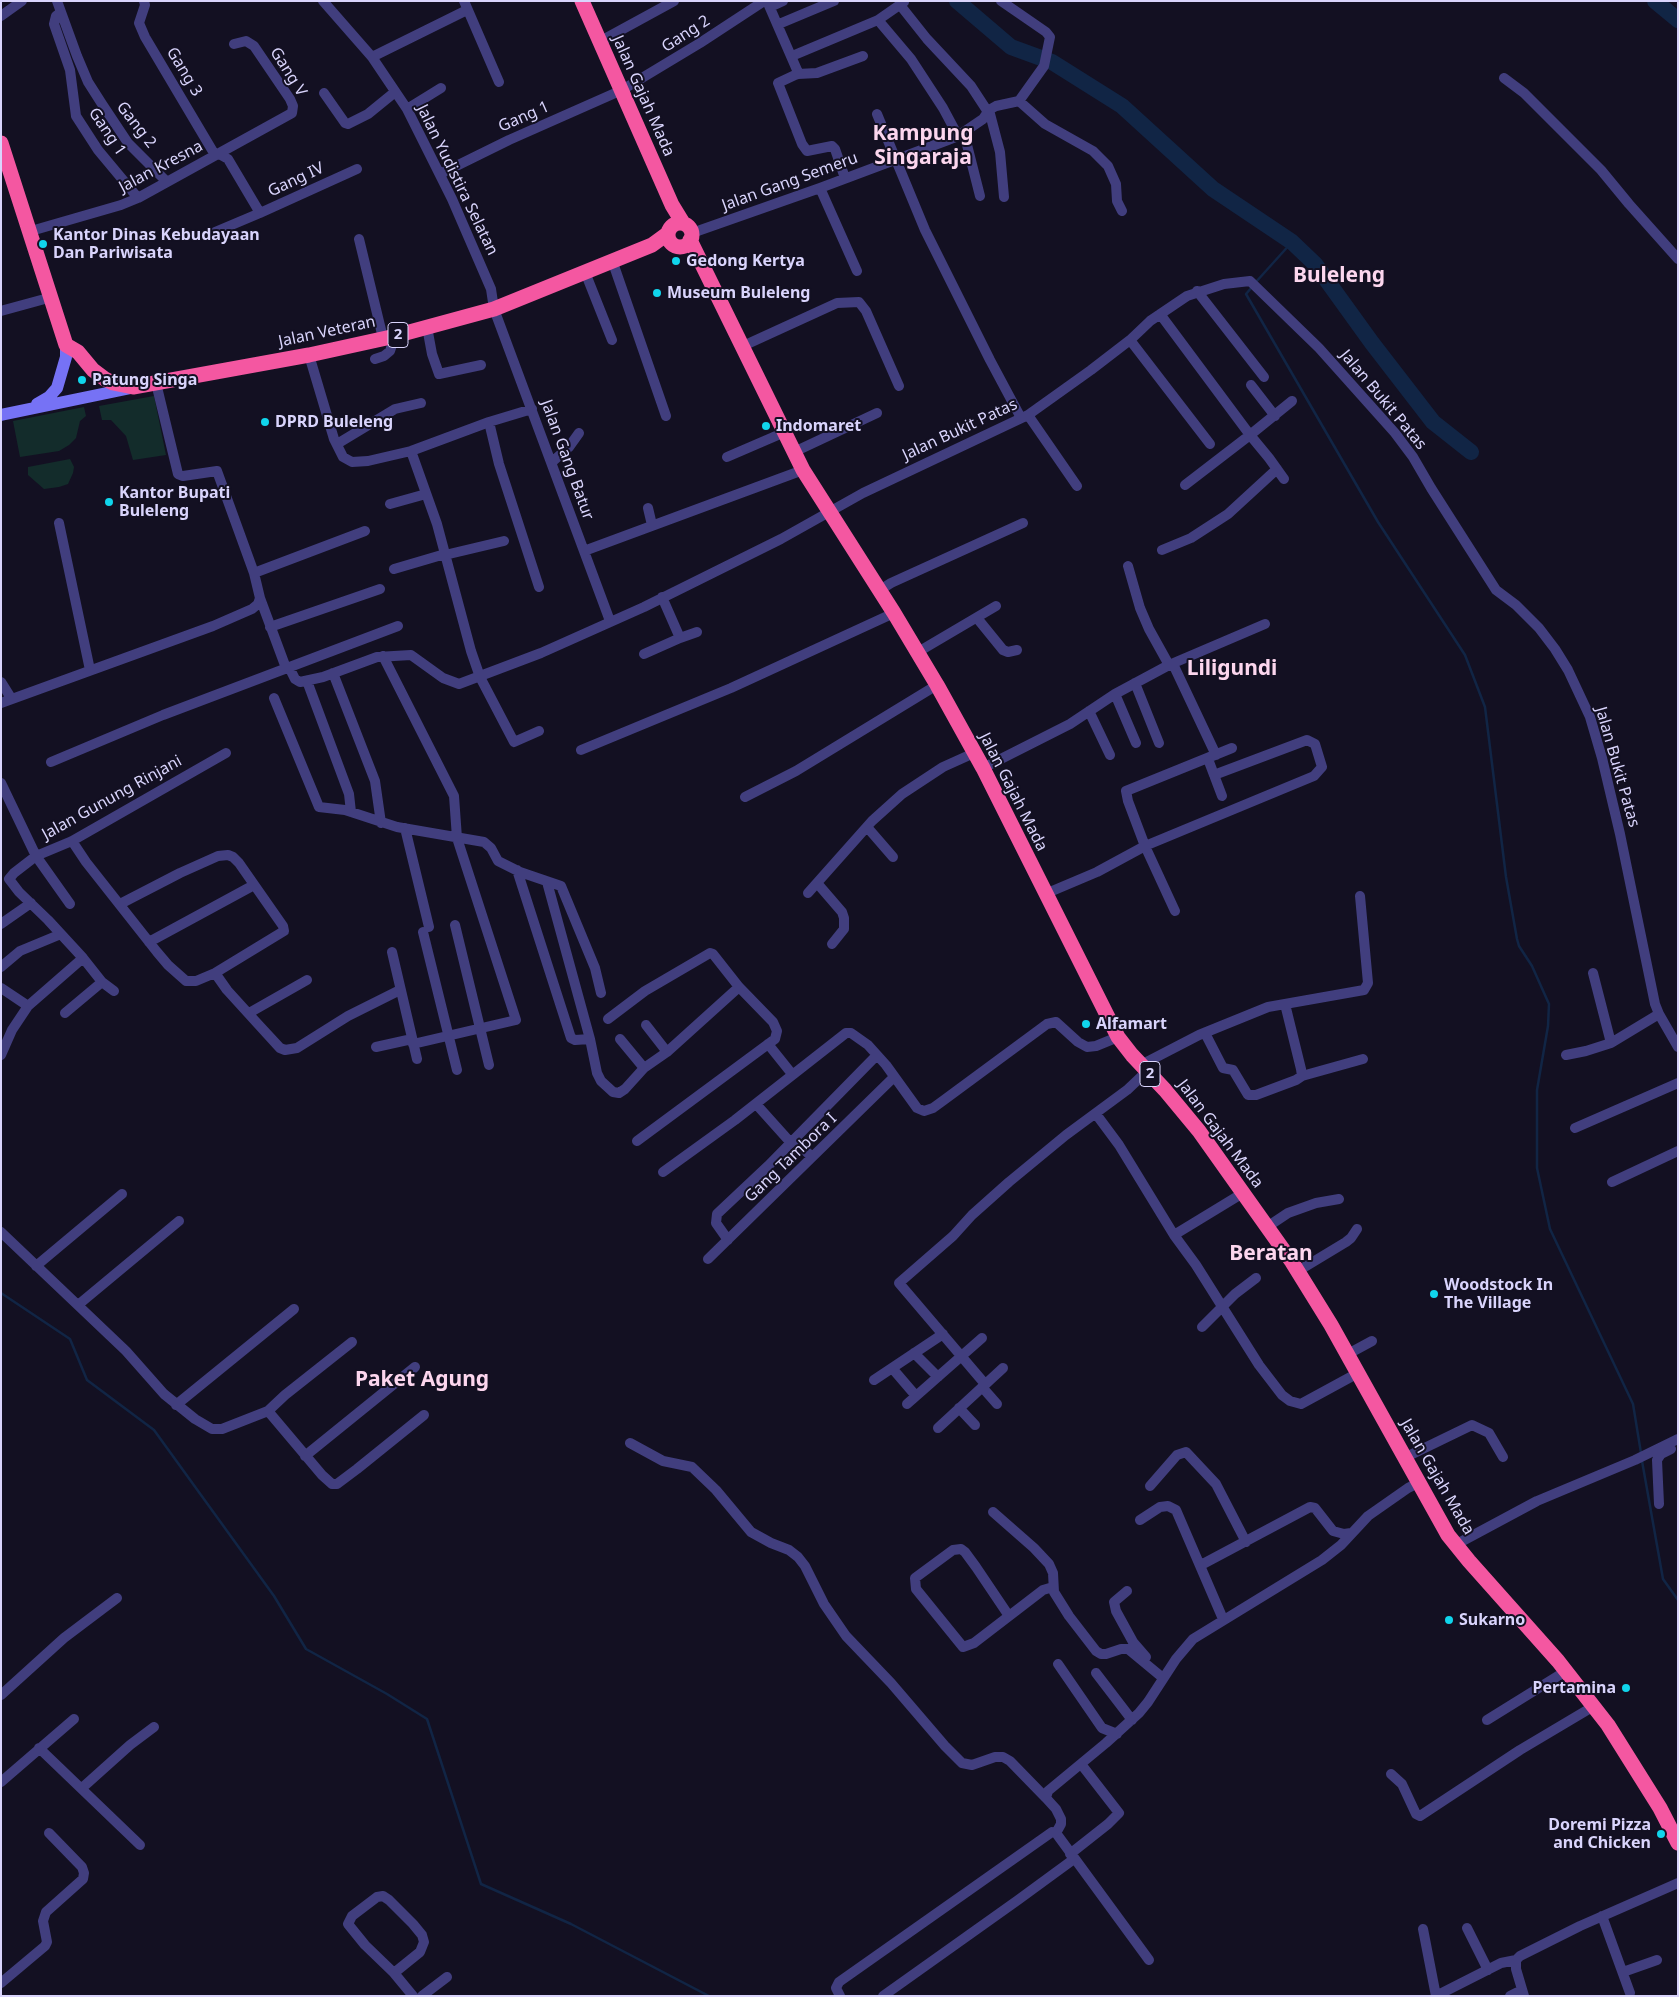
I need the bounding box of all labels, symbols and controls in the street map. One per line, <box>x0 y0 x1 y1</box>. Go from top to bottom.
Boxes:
street label: Gang 2 <box>658 11 714 57</box>
street label: Jalan Gajah Mada <box>608 32 678 160</box>
street label: Gang 3 <box>162 44 206 100</box>
street label: Gang V <box>266 44 310 100</box>
street label: Gang 1 <box>496 97 552 137</box>
street label: Gang 2 <box>112 98 160 152</box>
street label: Jalan Yudistira Selatan <box>412 101 502 259</box>
street label: Gang 1 <box>84 104 130 160</box>
district label: Kampung Singaraja <box>873 121 973 171</box>
street label: Jalan Kresna <box>116 137 206 197</box>
street label: Jalan Gang Semeru <box>719 148 861 216</box>
street label: Gang IV <box>265 159 327 201</box>
place label: Kantor Dinas Kebudayaan Dan Pariwisata <box>53 225 260 263</box>
marker: Kantor Dinas Kebudayaan Dan Pariwisata <box>37 238 49 250</box>
place label: Gedong Kertya <box>686 251 805 271</box>
marker: Gedong Kertya <box>670 255 682 267</box>
district label: Buleleng <box>1293 263 1385 289</box>
place label: Museum Buleleng <box>667 283 810 303</box>
marker: Museum Buleleng <box>651 287 663 299</box>
street label: Jalan Veteran <box>277 312 377 352</box>
road number: 2 <box>388 322 408 348</box>
street label: Jalan Bukit Patas <box>1336 346 1430 454</box>
place label: Patung Singa <box>92 370 197 390</box>
marker: Patung Singa <box>76 374 88 386</box>
street label: Jalan Bukit Patas <box>900 395 1020 465</box>
street label: Jalan Gang Batur <box>536 397 598 523</box>
place label: DPRD Buleleng <box>275 412 393 432</box>
marker: DPRD Buleleng <box>259 416 271 428</box>
place label: Indomaret <box>776 416 861 436</box>
marker: Indomaret <box>760 420 772 432</box>
place label: Kantor Bupati Buleleng <box>119 483 230 521</box>
marker: Kantor Bupati Buleleng <box>103 496 115 508</box>
district label: Liligundi <box>1187 656 1277 682</box>
street label: Jalan Bukit Patas <box>1591 705 1643 829</box>
street label: Jalan Gajah Mada <box>975 729 1051 855</box>
street label: Jalan Gunung Rinjani <box>39 752 185 844</box>
place label: Alfamart <box>1096 1014 1167 1034</box>
marker: Alfamart <box>1080 1018 1092 1030</box>
road number: 2 <box>1140 1062 1160 1086</box>
street label: Jalan Gajah Mada <box>1173 1076 1267 1192</box>
street label: Gang Tambora I <box>741 1109 841 1207</box>
district label: Beratan <box>1229 1241 1313 1267</box>
place label: Woodstock In The Village <box>1444 1275 1553 1313</box>
marker: Woodstock In The Village <box>1428 1288 1440 1300</box>
district label: Paket Agung <box>355 1367 489 1393</box>
street label: Jalan Gajah Mada <box>1396 1416 1478 1538</box>
place label: Sukarno <box>1459 1610 1525 1630</box>
marker: Sukarno <box>1443 1614 1455 1626</box>
place label: Pertamina <box>1532 1678 1616 1698</box>
marker: Pertamina <box>1620 1682 1632 1694</box>
place label: Doremi Pizza and Chicken <box>1548 1815 1651 1853</box>
marker: Doremi Pizza and Chicken <box>1655 1828 1667 1840</box>

